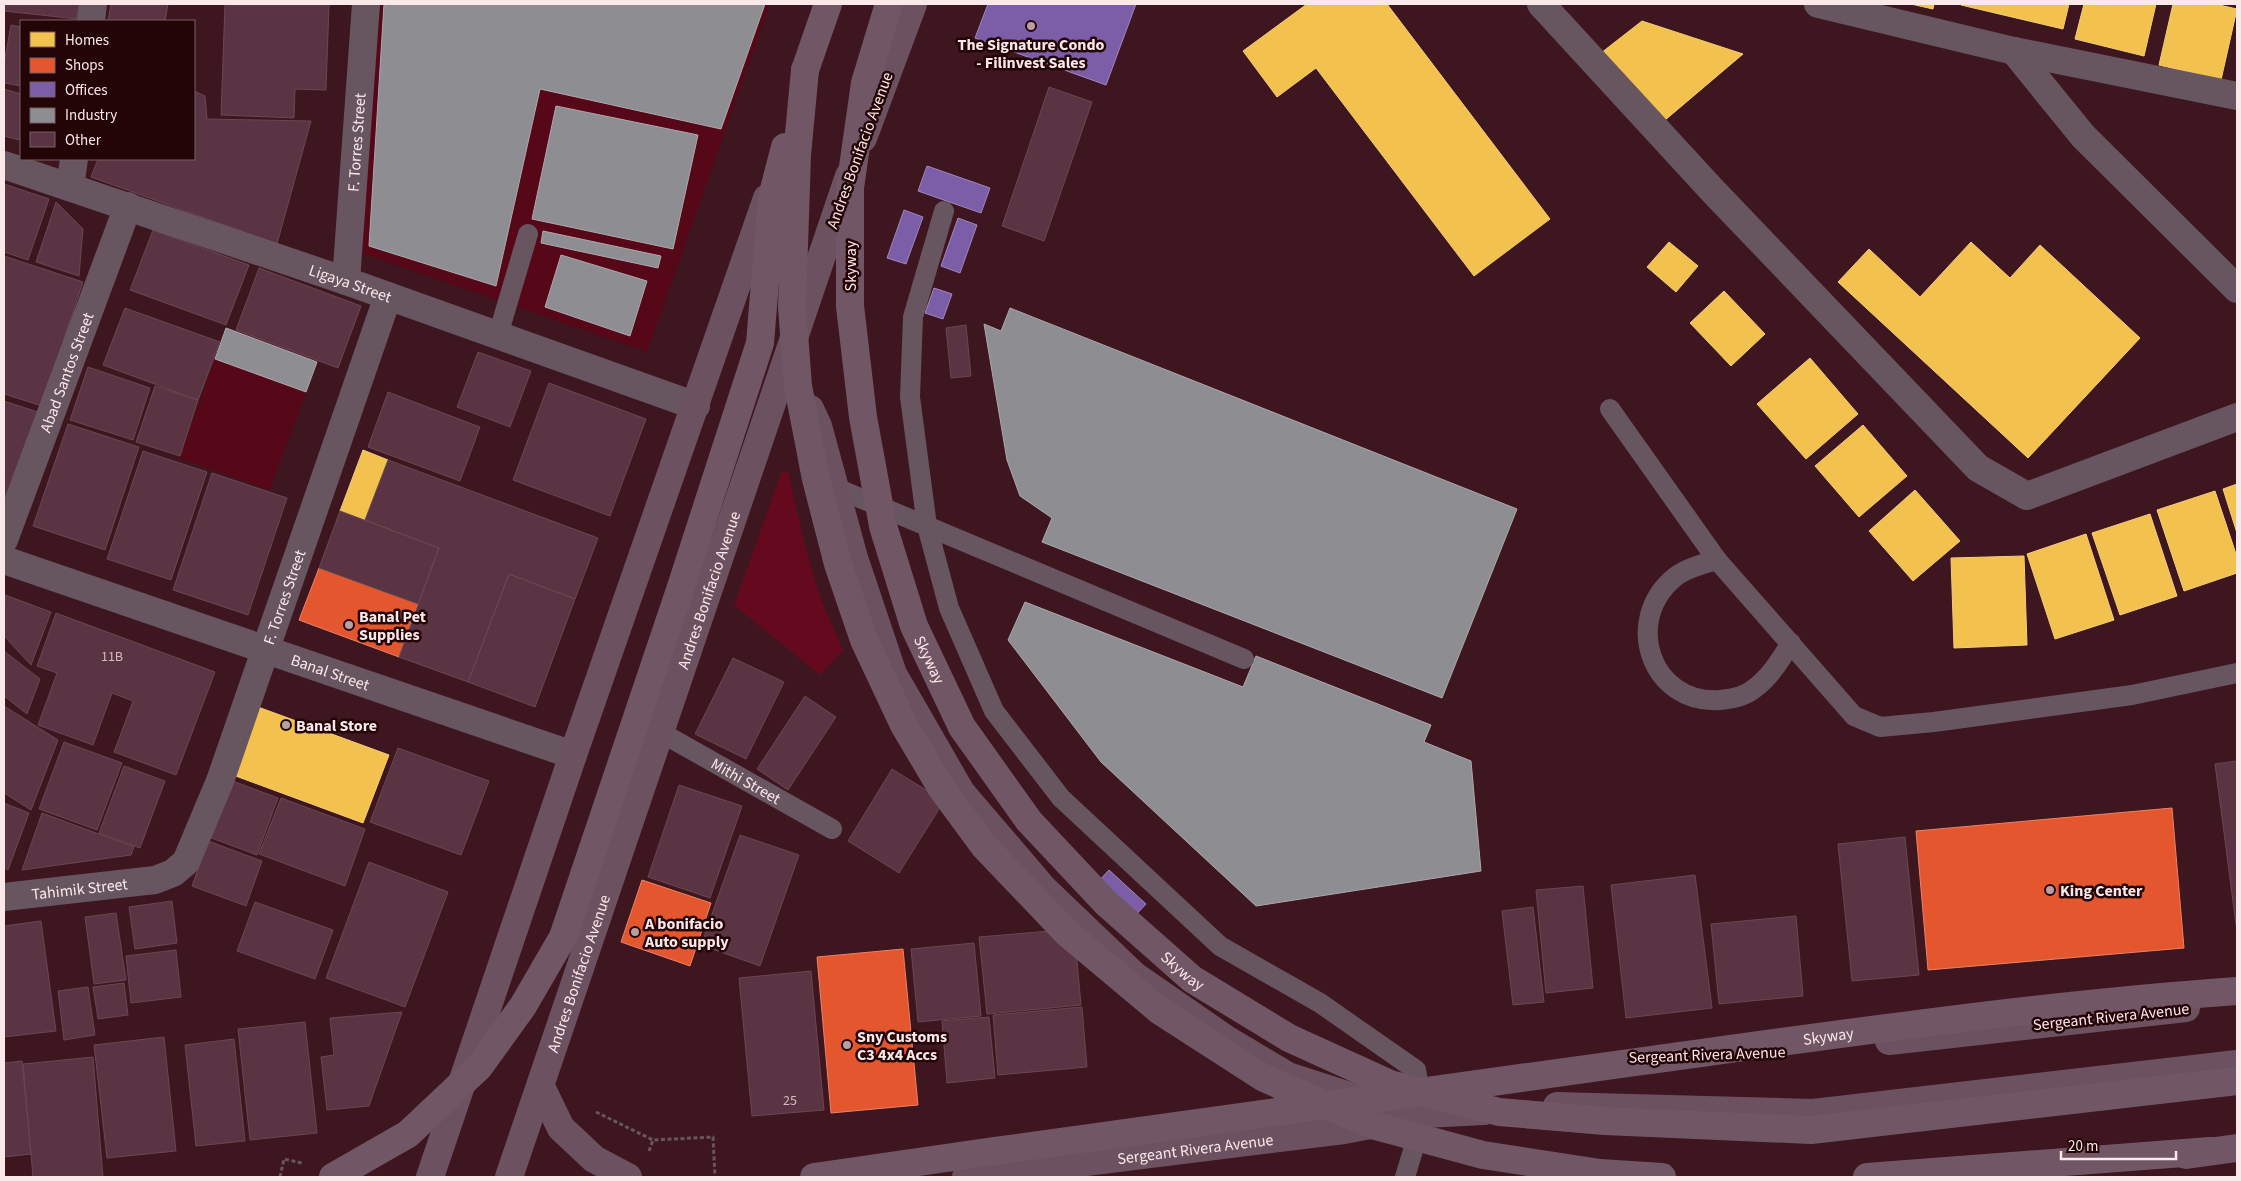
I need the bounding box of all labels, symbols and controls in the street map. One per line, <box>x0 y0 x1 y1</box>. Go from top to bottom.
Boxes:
legend <box>20 20 195 160</box>
marker: The Signature Condo - Filinvest Sales <box>1025 20 1037 32</box>
text: Homes <box>65 30 109 51</box>
place label: The Signature Condo - Filinvest Sales <box>958 34 1105 74</box>
text: Shops <box>65 55 104 76</box>
street label: Andres Bonifacio Avenue <box>821 69 899 232</box>
text: Offices <box>65 80 108 101</box>
street label: F. Torres Street <box>342 92 372 193</box>
text: Industry <box>65 105 117 126</box>
text: Other <box>65 130 102 151</box>
street label: Skyway <box>840 240 862 291</box>
street label: Ligaya Street <box>306 259 395 309</box>
street label: Abad Santos Street <box>35 309 100 436</box>
street label: Andres Bonifacio Avenue <box>672 508 746 672</box>
street label: F. Torres Street <box>258 546 312 648</box>
place label: Banal Pet Supplies <box>359 606 426 646</box>
marker: Banal Pet Supplies <box>343 619 355 631</box>
street label: Skyway <box>908 632 950 688</box>
house number: 11B <box>101 647 123 667</box>
street label: Banal Street <box>288 649 373 697</box>
place label: Banal Store <box>296 715 377 737</box>
marker: Banal Store <box>280 719 292 731</box>
street label: Mithi Street <box>707 753 785 810</box>
street label: Tahimik Street <box>30 873 129 906</box>
place label: King Center <box>2060 880 2143 902</box>
marker: King Center <box>2044 884 2056 896</box>
street label: Andres Bonifacio Avenue <box>542 892 616 1056</box>
place label: A bonifacio Auto supply <box>644 913 729 953</box>
marker: A bonifacio Auto supply <box>629 926 641 938</box>
street label: Skyway <box>1156 946 1209 996</box>
street label: Sergeant Rivera Avenue <box>2032 998 2190 1036</box>
street label: Skyway <box>1802 1022 1855 1051</box>
place label: Sny Customs C3 4x4 Accs <box>857 1026 947 1066</box>
marker: Sny Customs C3 4x4 Accs <box>841 1039 853 1051</box>
street label: Sergeant Rivera Avenue <box>1628 1041 1786 1069</box>
house number: 25 <box>783 1091 797 1111</box>
scale bar <box>2061 1128 2176 1160</box>
street label: Sergeant Rivera Avenue <box>1116 1129 1275 1170</box>
text: 20 m <box>2068 1136 2098 1157</box>

